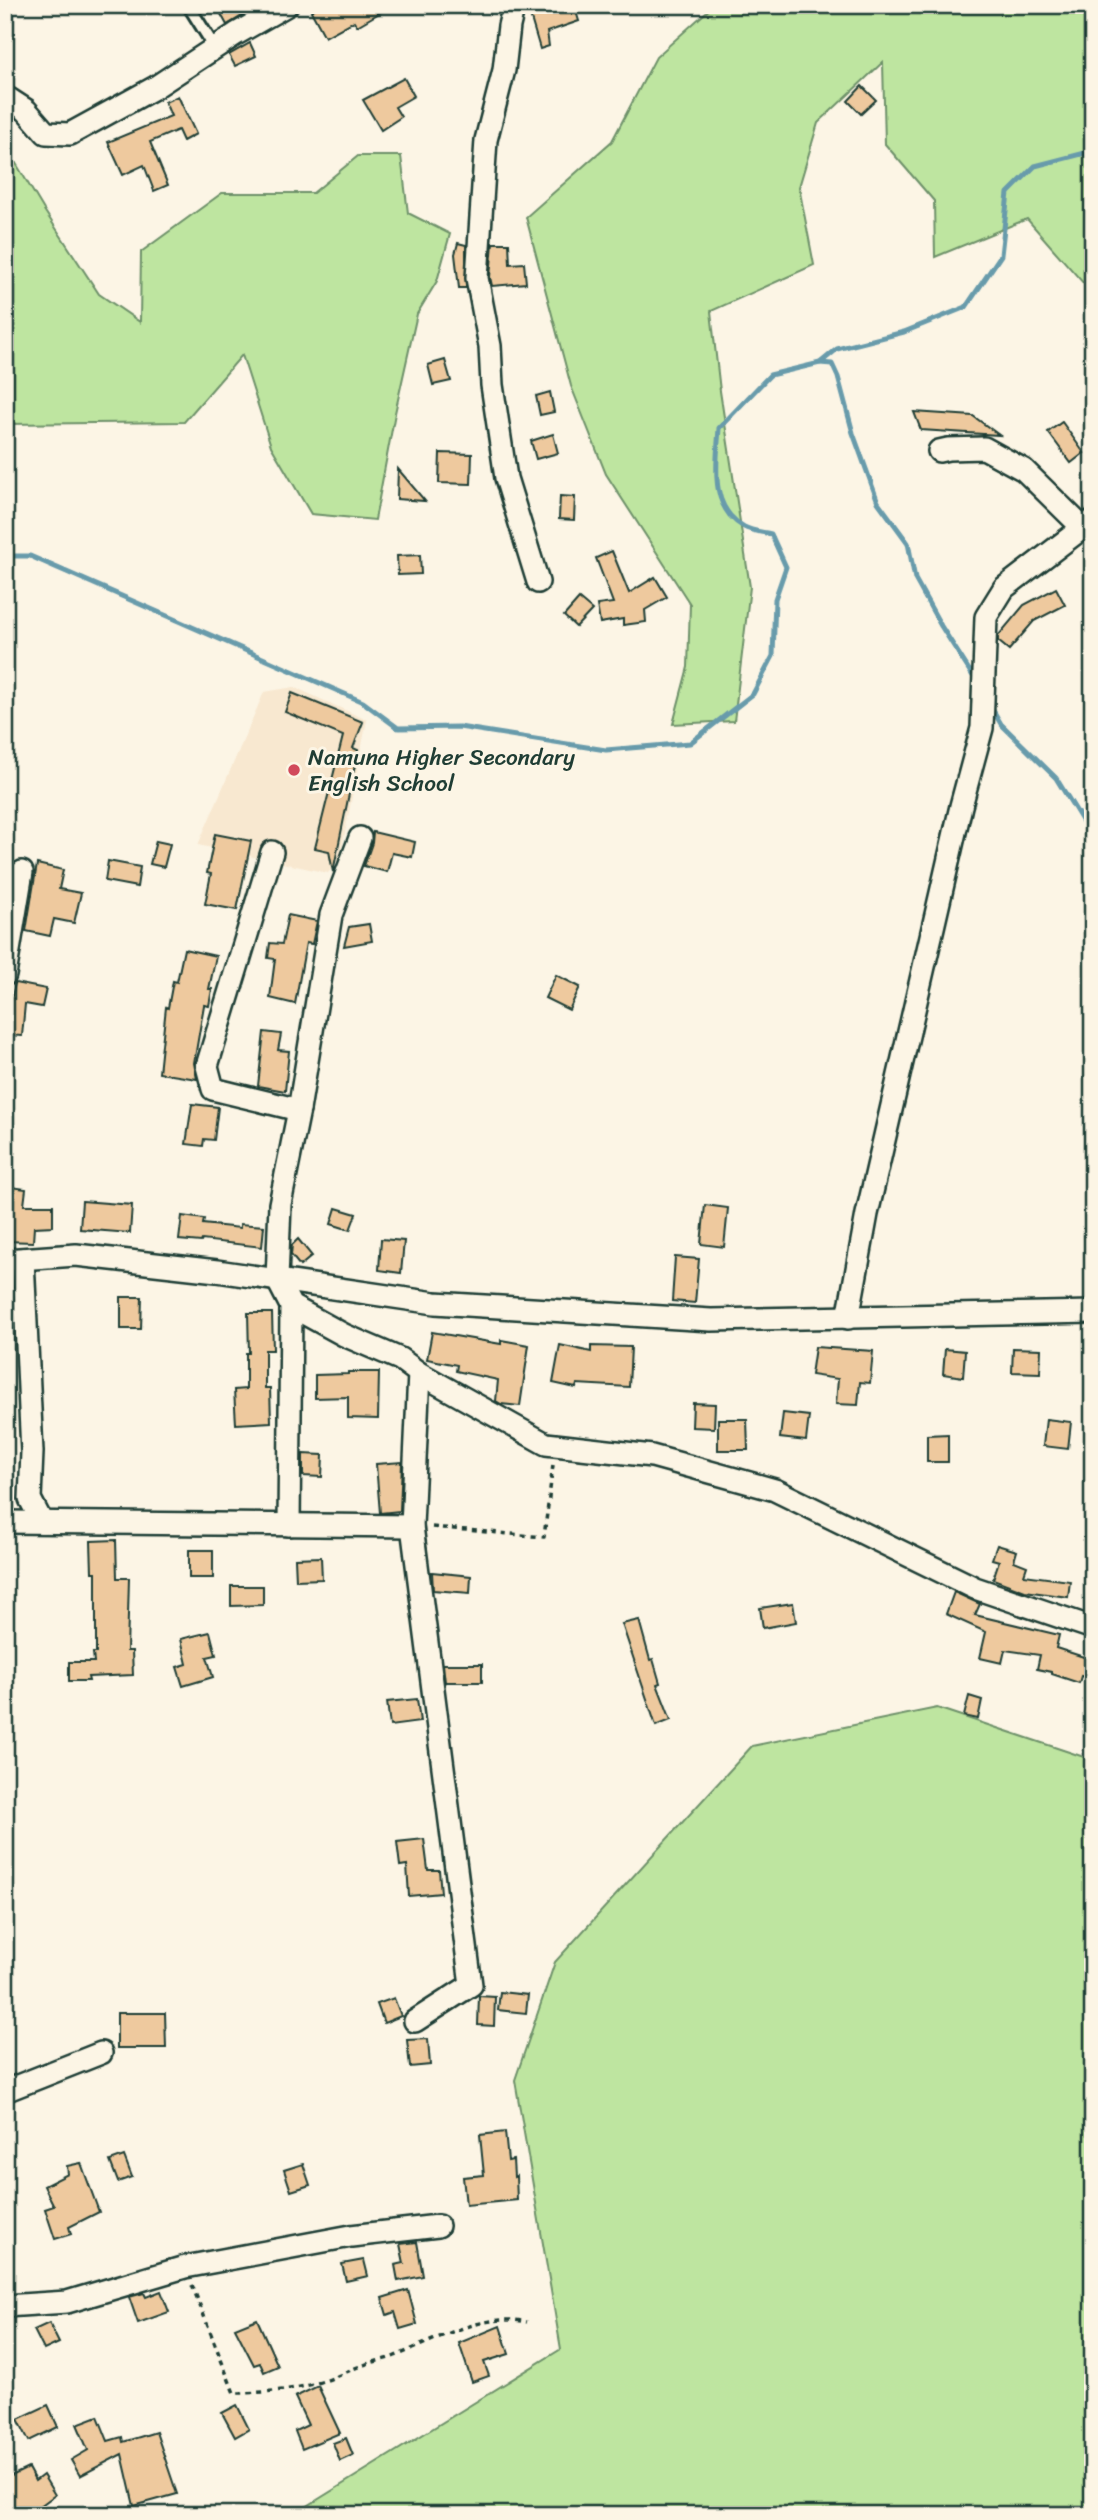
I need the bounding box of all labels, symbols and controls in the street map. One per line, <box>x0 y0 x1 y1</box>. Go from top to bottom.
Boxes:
place label: Namuna Higher Secondary English School <box>308 737 575 804</box>
marker: Namuna Higher Secondary English School <box>286 762 302 778</box>

